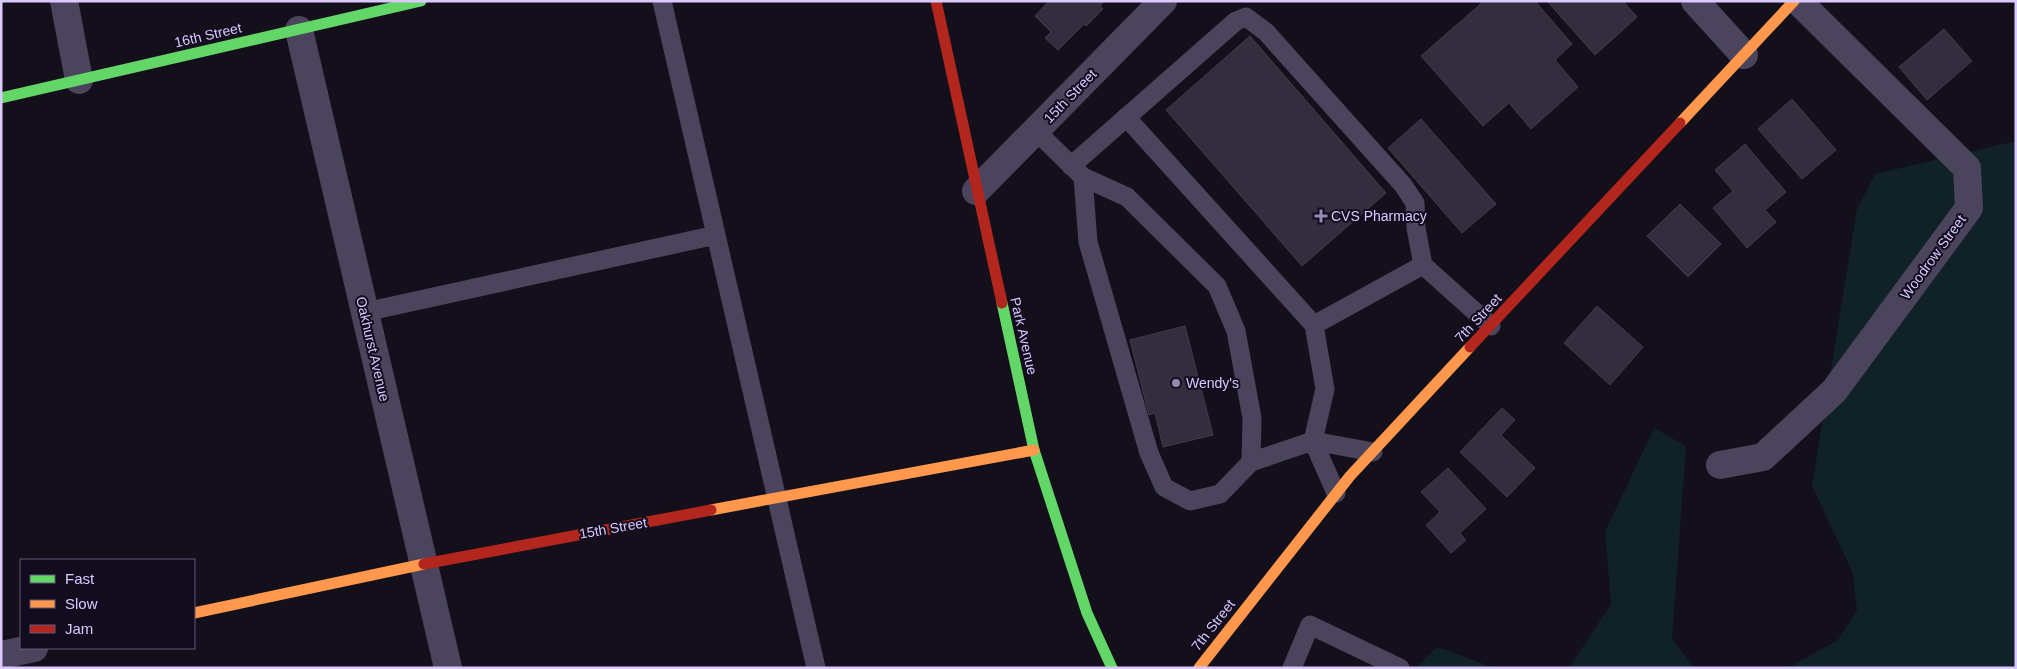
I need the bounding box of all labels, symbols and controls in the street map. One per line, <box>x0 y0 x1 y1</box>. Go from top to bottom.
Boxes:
street label: 16th Street <box>173 19 243 50</box>
street label: 15th Street <box>1040 66 1100 126</box>
place label: CVS Pharmacy <box>1331 208 1427 224</box>
marker: CVS Pharmacy <box>1315 210 1327 222</box>
street label: Woodrow Street <box>1897 212 1969 302</box>
street label: 7th Street <box>1451 290 1505 346</box>
street label: Oakhurst Avenue <box>353 295 393 403</box>
street label: Park Avenue <box>1007 296 1041 377</box>
place label: Wendy's <box>1186 375 1239 391</box>
marker: Wendy's <box>1170 377 1182 389</box>
street label: 15th Street <box>578 514 648 542</box>
legend <box>20 559 195 649</box>
text: Fast <box>65 570 95 587</box>
text: Slow <box>65 595 98 612</box>
street label: 7th Street <box>1188 596 1238 654</box>
text: Jam <box>65 620 93 637</box>

